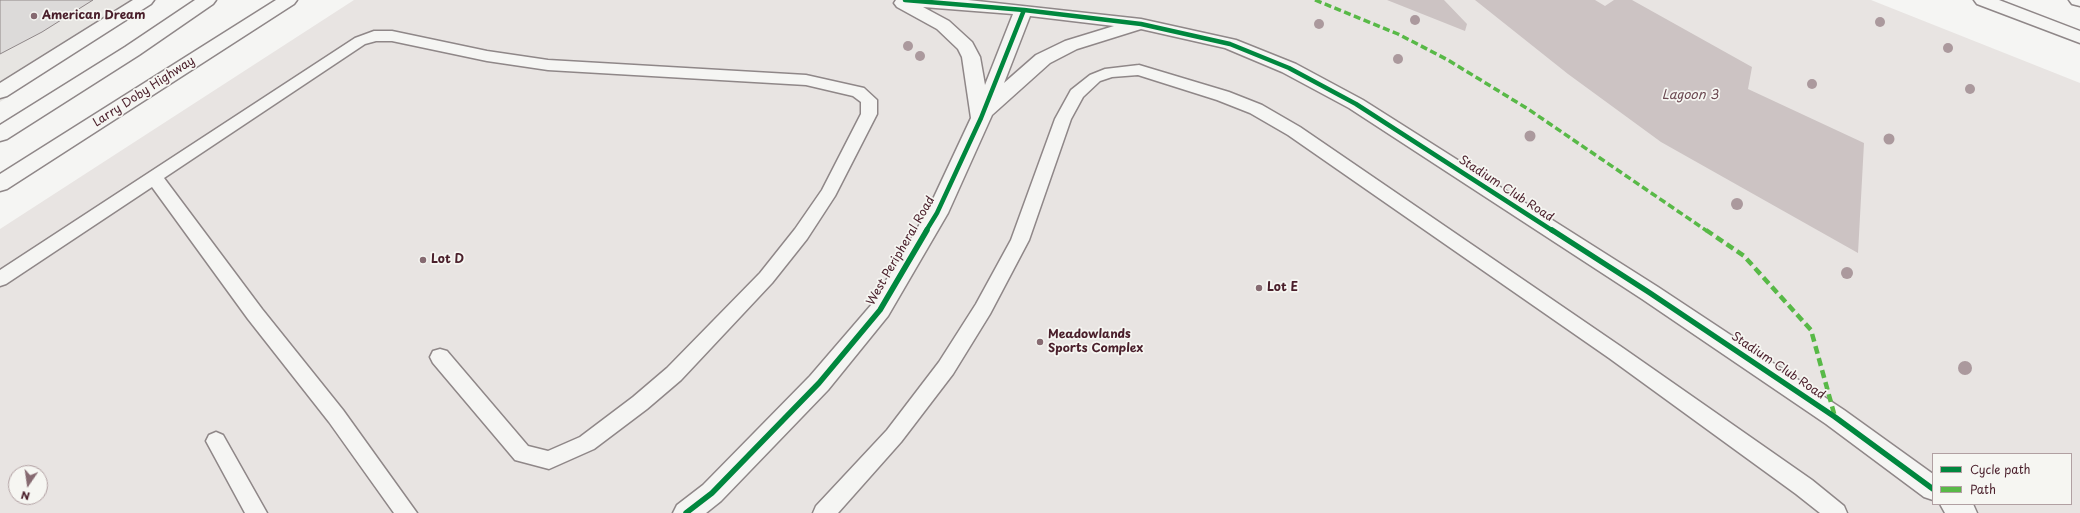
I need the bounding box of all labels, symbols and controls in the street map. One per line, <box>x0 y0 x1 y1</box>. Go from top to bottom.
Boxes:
place label: American Dream <box>42 9 145 23</box>
marker: American Dream <box>29 11 39 21</box>
street label: Larry Doby Highway <box>90 54 198 130</box>
water label: Lagoon 3 <box>1662 87 1718 103</box>
street label: Stadium Club Road <box>1456 153 1556 225</box>
street label: West Peripheral Road <box>864 194 938 308</box>
place label: Lot D <box>431 253 464 267</box>
marker: Lot D <box>418 255 428 265</box>
place label: Lot E <box>1267 281 1298 295</box>
marker: Lot E <box>1254 283 1264 293</box>
place label: Meadowlands Sports Complex <box>1048 328 1143 356</box>
street label: Stadium Club Road <box>1728 329 1828 403</box>
marker: Meadowlands Sports Complex <box>1035 337 1045 347</box>
legend <box>1932 453 2072 505</box>
text: Cycle path <box>1970 460 2031 478</box>
north arrow <box>8 465 48 505</box>
text: Path <box>1970 480 1996 498</box>
text: N <box>19 487 32 505</box>

